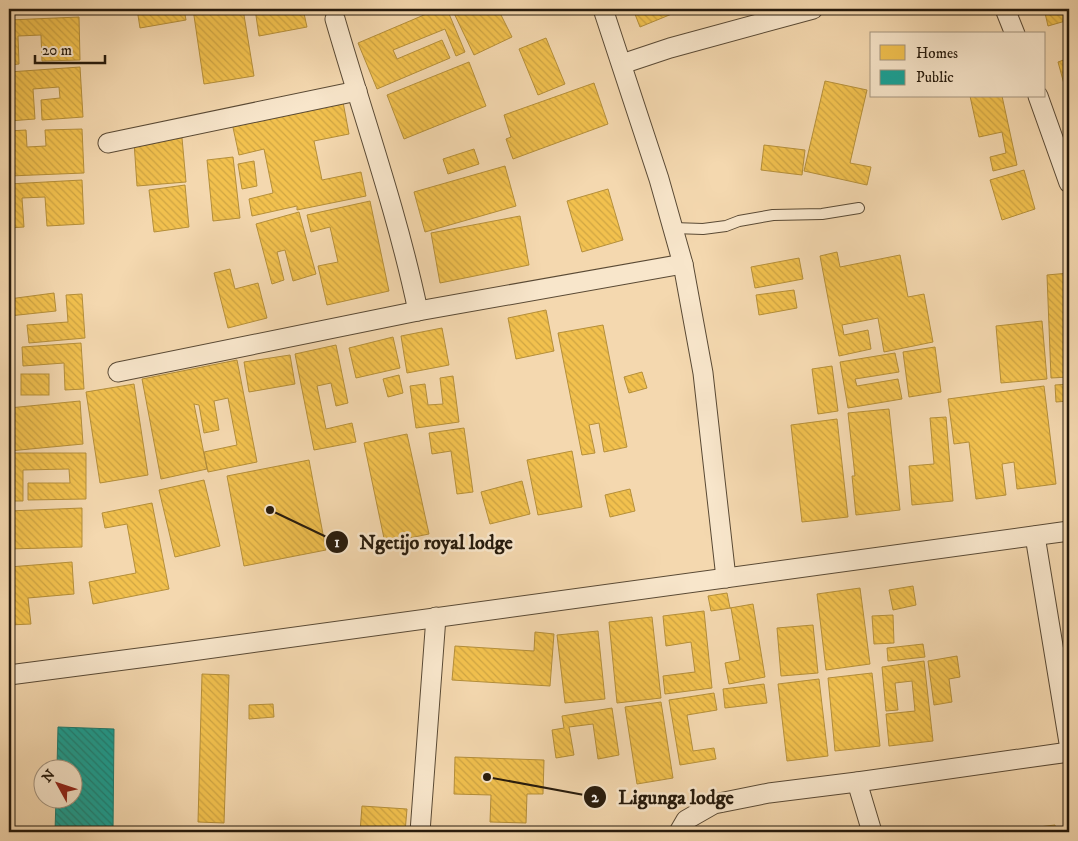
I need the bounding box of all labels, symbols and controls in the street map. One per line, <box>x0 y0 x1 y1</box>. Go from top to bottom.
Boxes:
scale bar <box>35 32 105 64</box>
legend <box>870 32 1046 98</box>
text: 20 m <box>42 41 72 60</box>
text: Homes <box>916 44 958 63</box>
text: Public <box>916 68 954 87</box>
callout: Ngetijo royal lodge <box>325 524 523 559</box>
text: Ngetijo royal lodge <box>359 531 513 556</box>
text: 1 <box>334 533 340 552</box>
north arrow <box>32 758 82 808</box>
text: N <box>38 766 60 786</box>
callout: Ligunga lodge <box>583 779 743 814</box>
text: Ligunga lodge <box>618 786 735 811</box>
text: 2 <box>591 788 599 807</box>

